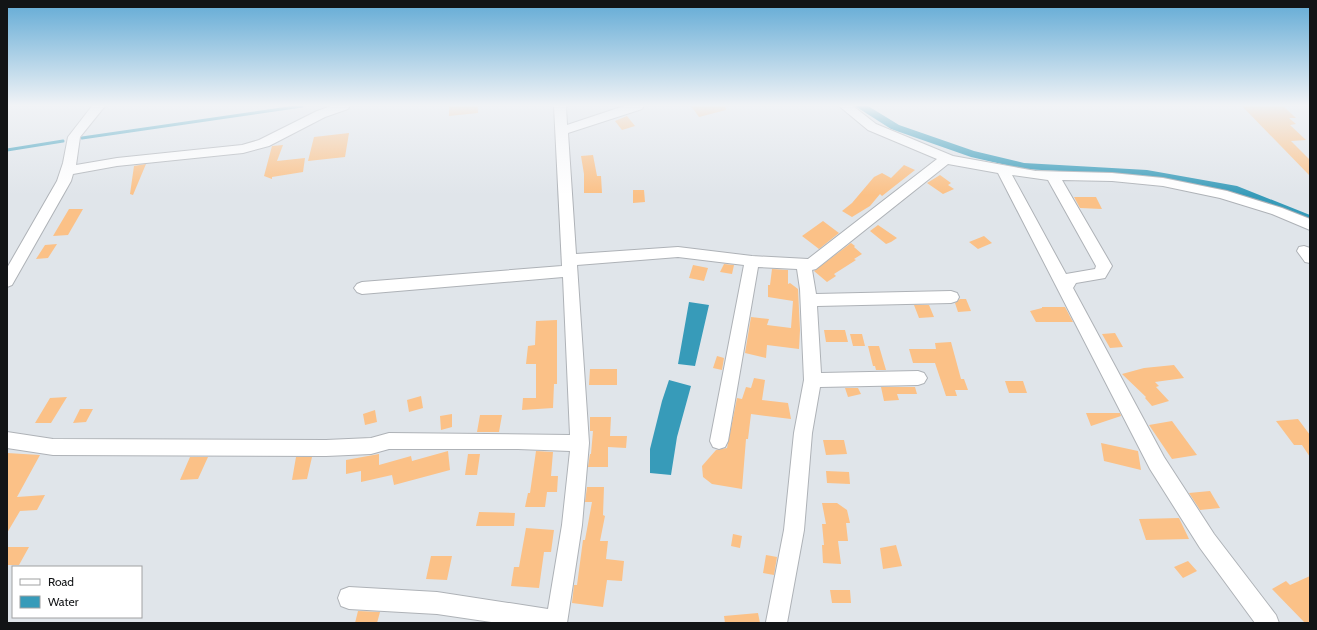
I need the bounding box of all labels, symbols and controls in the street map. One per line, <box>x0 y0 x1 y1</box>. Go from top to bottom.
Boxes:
legend <box>12 566 142 618</box>
text: Road <box>48 574 74 589</box>
text: Water <box>48 594 79 609</box>

